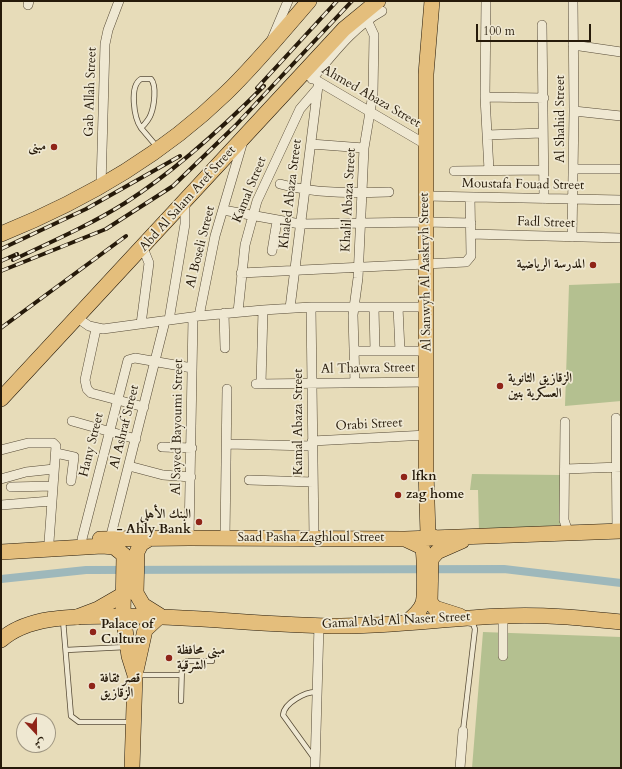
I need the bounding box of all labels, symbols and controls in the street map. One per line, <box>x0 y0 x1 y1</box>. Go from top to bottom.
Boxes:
scale bar <box>478 16 593 42</box>
text: 100 m <box>483 23 515 39</box>
street label: Gab Allah Street <box>82 47 100 137</box>
street label: Ahmed Abaza Street <box>319 62 423 132</box>
street label: Al Shahid Street <box>553 75 569 163</box>
street label: Khaled Abaza Street <box>277 138 305 250</box>
place label: مبنى <box>28 139 46 155</box>
marker: مبنى <box>49 142 59 152</box>
street label: Abd Al Salam Aref Street <box>136 143 240 255</box>
street label: Khalil Abaza Street <box>338 148 360 252</box>
street label: Kamal Street <box>230 155 270 225</box>
street label: Moustafa Fouad Street <box>462 176 584 194</box>
street label: Al Sanwyh Al Aaskryh Street <box>417 192 435 352</box>
street label: Al Boseli Street <box>183 204 219 290</box>
street label: Fadl Street <box>517 214 575 232</box>
place label: المدرسة الرياضية <box>517 257 585 273</box>
marker: المدرسة الرياضية <box>588 260 598 270</box>
street label: Al Sayed Bayoumi Street <box>169 359 187 495</box>
street label: Al Thawra Street <box>321 360 415 378</box>
street label: Kamal Abaza Street <box>291 369 307 475</box>
place label: الزقازيق الثانوية العسكرية بنين <box>508 371 572 402</box>
marker: الزقازيق الثانوية العسكرية بنين <box>495 381 505 391</box>
street label: Al Ashraf Street <box>107 383 143 471</box>
street label: Hany Street <box>77 411 107 479</box>
street label: Orabi Street <box>335 415 403 435</box>
place label: lfkn <box>412 469 437 485</box>
marker: lfkn <box>399 472 409 482</box>
place label: zag home <box>406 487 464 503</box>
marker: zag home <box>393 490 403 500</box>
place label: البنك الأهلي - Ahly Bank <box>116 507 191 538</box>
marker: البنك الأهلي - Ahly Bank <box>194 517 204 527</box>
street label: Saad Pasha Zaghloul Street <box>238 530 384 546</box>
street label: Gamal Abd Al Naser Street <box>321 609 471 633</box>
place label: Palace of Culture <box>101 617 154 648</box>
marker: Palace of Culture <box>88 627 98 637</box>
place label: مبنى محافظة الشرقية <box>177 643 225 674</box>
marker: مبنى محافظة الشرقية <box>164 653 174 663</box>
place label: قصر ثقافة الزقازيق <box>100 671 140 702</box>
marker: قصر ثقافة الزقازيق <box>87 681 97 691</box>
north arrow <box>16 713 56 753</box>
text: ش <box>32 735 48 753</box>

